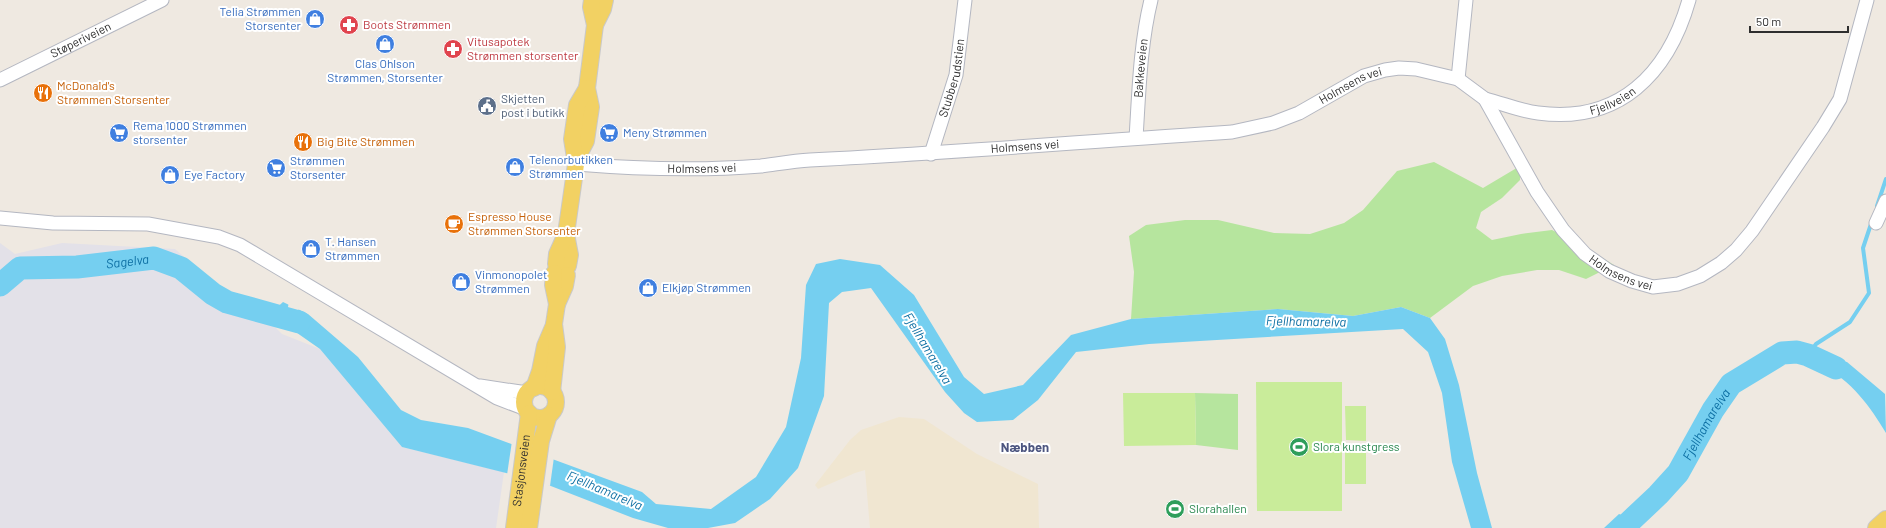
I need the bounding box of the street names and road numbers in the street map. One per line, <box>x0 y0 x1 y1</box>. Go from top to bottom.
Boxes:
street label: Støperiveien <box>48 18 113 60</box>
street label: Stubberudstien <box>935 38 966 119</box>
street label: Bakkeveien <box>1130 38 1150 98</box>
street label: Holmsens vei <box>1316 63 1383 106</box>
street label: Fjellveien <box>1588 83 1638 117</box>
street label: Holmsens vei <box>990 136 1060 155</box>
street label: Holmsens vei <box>667 160 737 175</box>
street label: Holmsens vei <box>1587 251 1654 293</box>
street label: Stasjonsveien <box>509 433 532 507</box>

